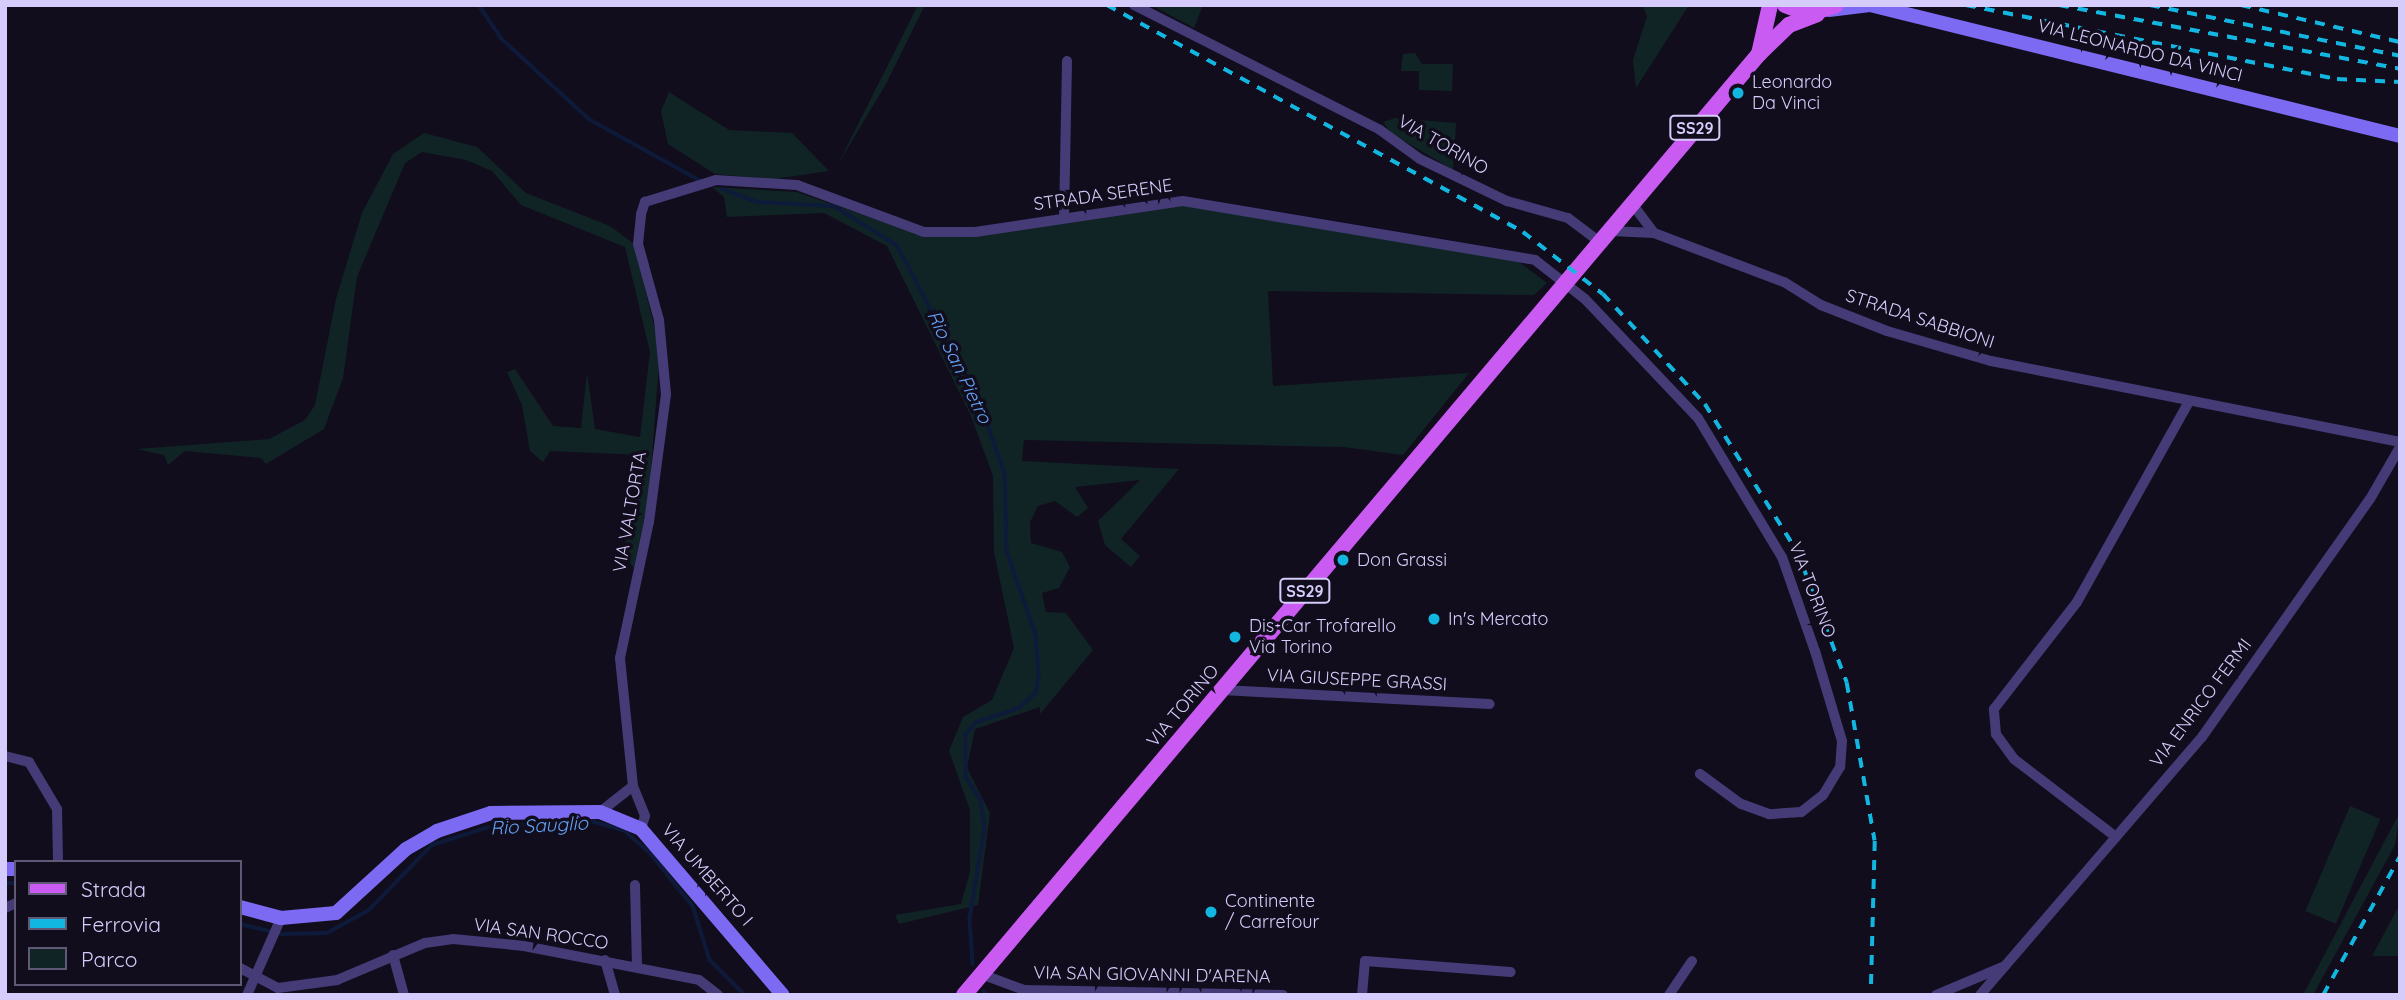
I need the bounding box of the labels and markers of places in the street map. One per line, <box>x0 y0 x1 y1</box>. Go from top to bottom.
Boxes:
place label: Leonardo Da Vinci <box>1752 72 1832 114</box>
marker: Leonardo Da Vinci <box>1730 85 1746 101</box>
place label: Don Grassi <box>1357 549 1447 571</box>
marker: Don Grassi <box>1335 552 1351 568</box>
place label: In's Mercato <box>1448 608 1548 630</box>
marker: In's Mercato <box>1426 611 1442 627</box>
place label: Dis-Car Trofarello Via Torino <box>1249 616 1396 658</box>
marker: Dis-Car Trofarello Via Torino <box>1227 629 1243 645</box>
place label: Continente / Carrefour <box>1225 891 1319 934</box>
marker: Continente / Carrefour <box>1203 904 1219 920</box>

